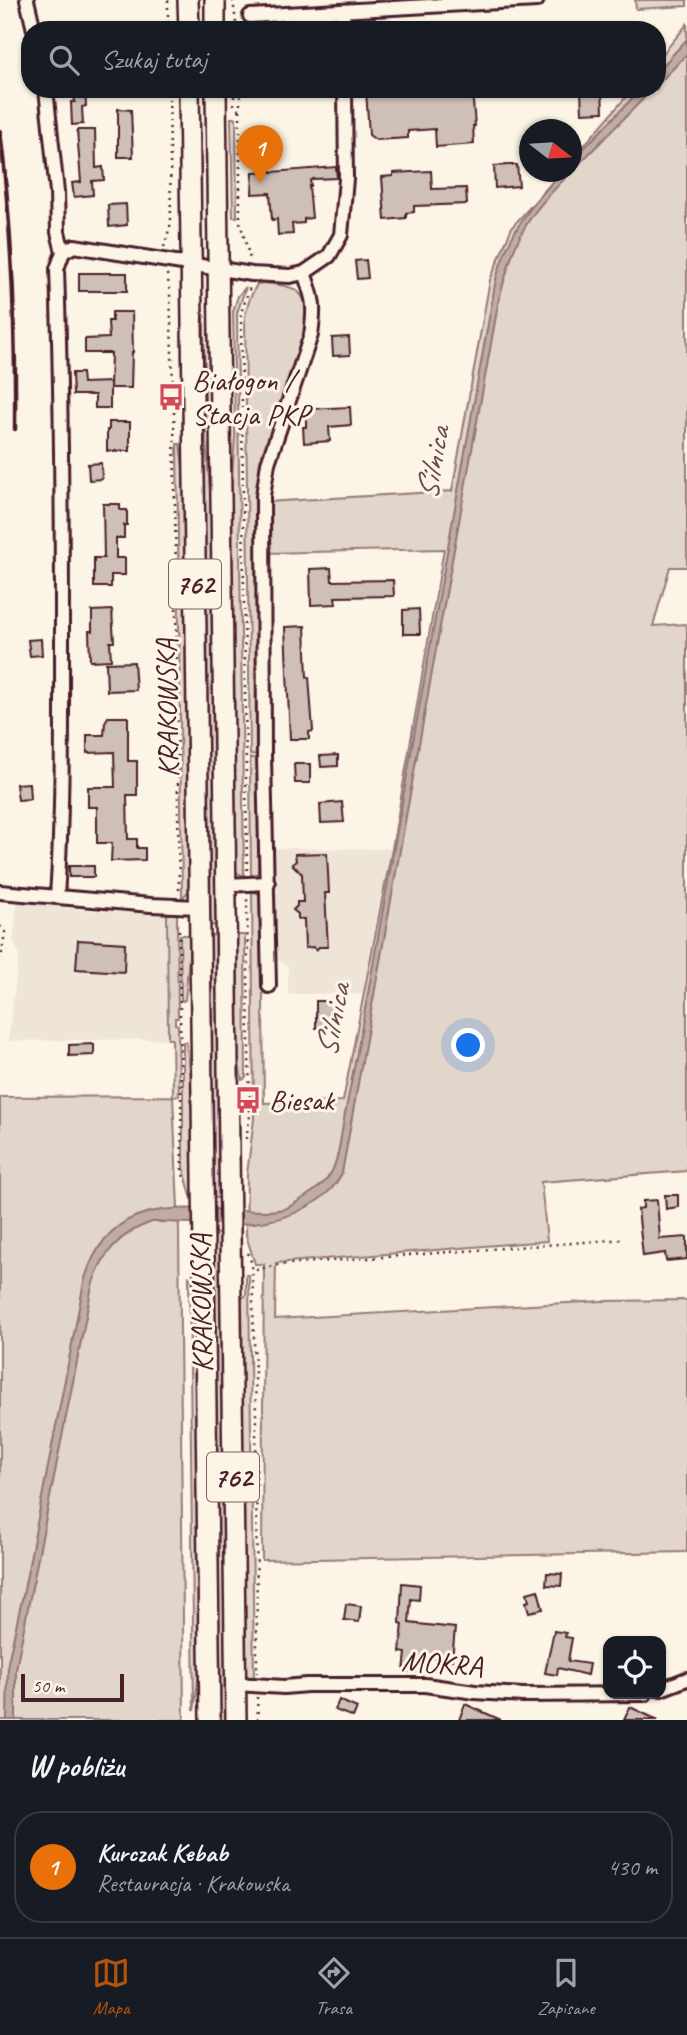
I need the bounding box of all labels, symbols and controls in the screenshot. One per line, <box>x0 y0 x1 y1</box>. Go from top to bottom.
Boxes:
search box <box>21 21 666 98</box>
icon: search <box>45 41 83 79</box>
text: Szukaj tutaj <box>101 43 207 76</box>
north arrow <box>519 119 582 182</box>
pin: 1 <box>237 125 283 183</box>
place label: Białogon / Stacja PKP <box>192 361 313 433</box>
bus stop icon: Białogon / Stacja PKP <box>156 382 186 412</box>
water label: Silnica <box>406 420 460 503</box>
road number: 762 <box>169 560 221 608</box>
street label: KRAKOWSKA <box>147 637 187 778</box>
water label: Silnica <box>305 977 360 1060</box>
your location <box>451 1028 485 1062</box>
place label: Biesak <box>269 1081 336 1119</box>
bus stop icon: Biesak <box>233 1085 263 1115</box>
street label: KRAKOWSKA <box>181 1232 221 1373</box>
road number: 762 <box>207 1452 259 1502</box>
map controls <box>603 1636 666 1699</box>
button: locate <box>603 1636 666 1699</box>
street label: MOKRA <box>400 1641 485 1685</box>
scale bar <box>21 1671 124 1703</box>
text: 50 m <box>32 1674 64 1698</box>
text: W pobliżu <box>28 1747 124 1785</box>
text: Kurczak Kebab <box>97 1836 228 1869</box>
text: 1 <box>48 1853 58 1882</box>
text: 430 m <box>608 1853 657 1882</box>
text: Restauracja · Krakowska <box>97 1869 289 1898</box>
tab: Mapa <box>92 1954 130 2020</box>
tab: Trasa <box>315 1954 353 2020</box>
tab: Zapisane <box>537 1954 595 2020</box>

